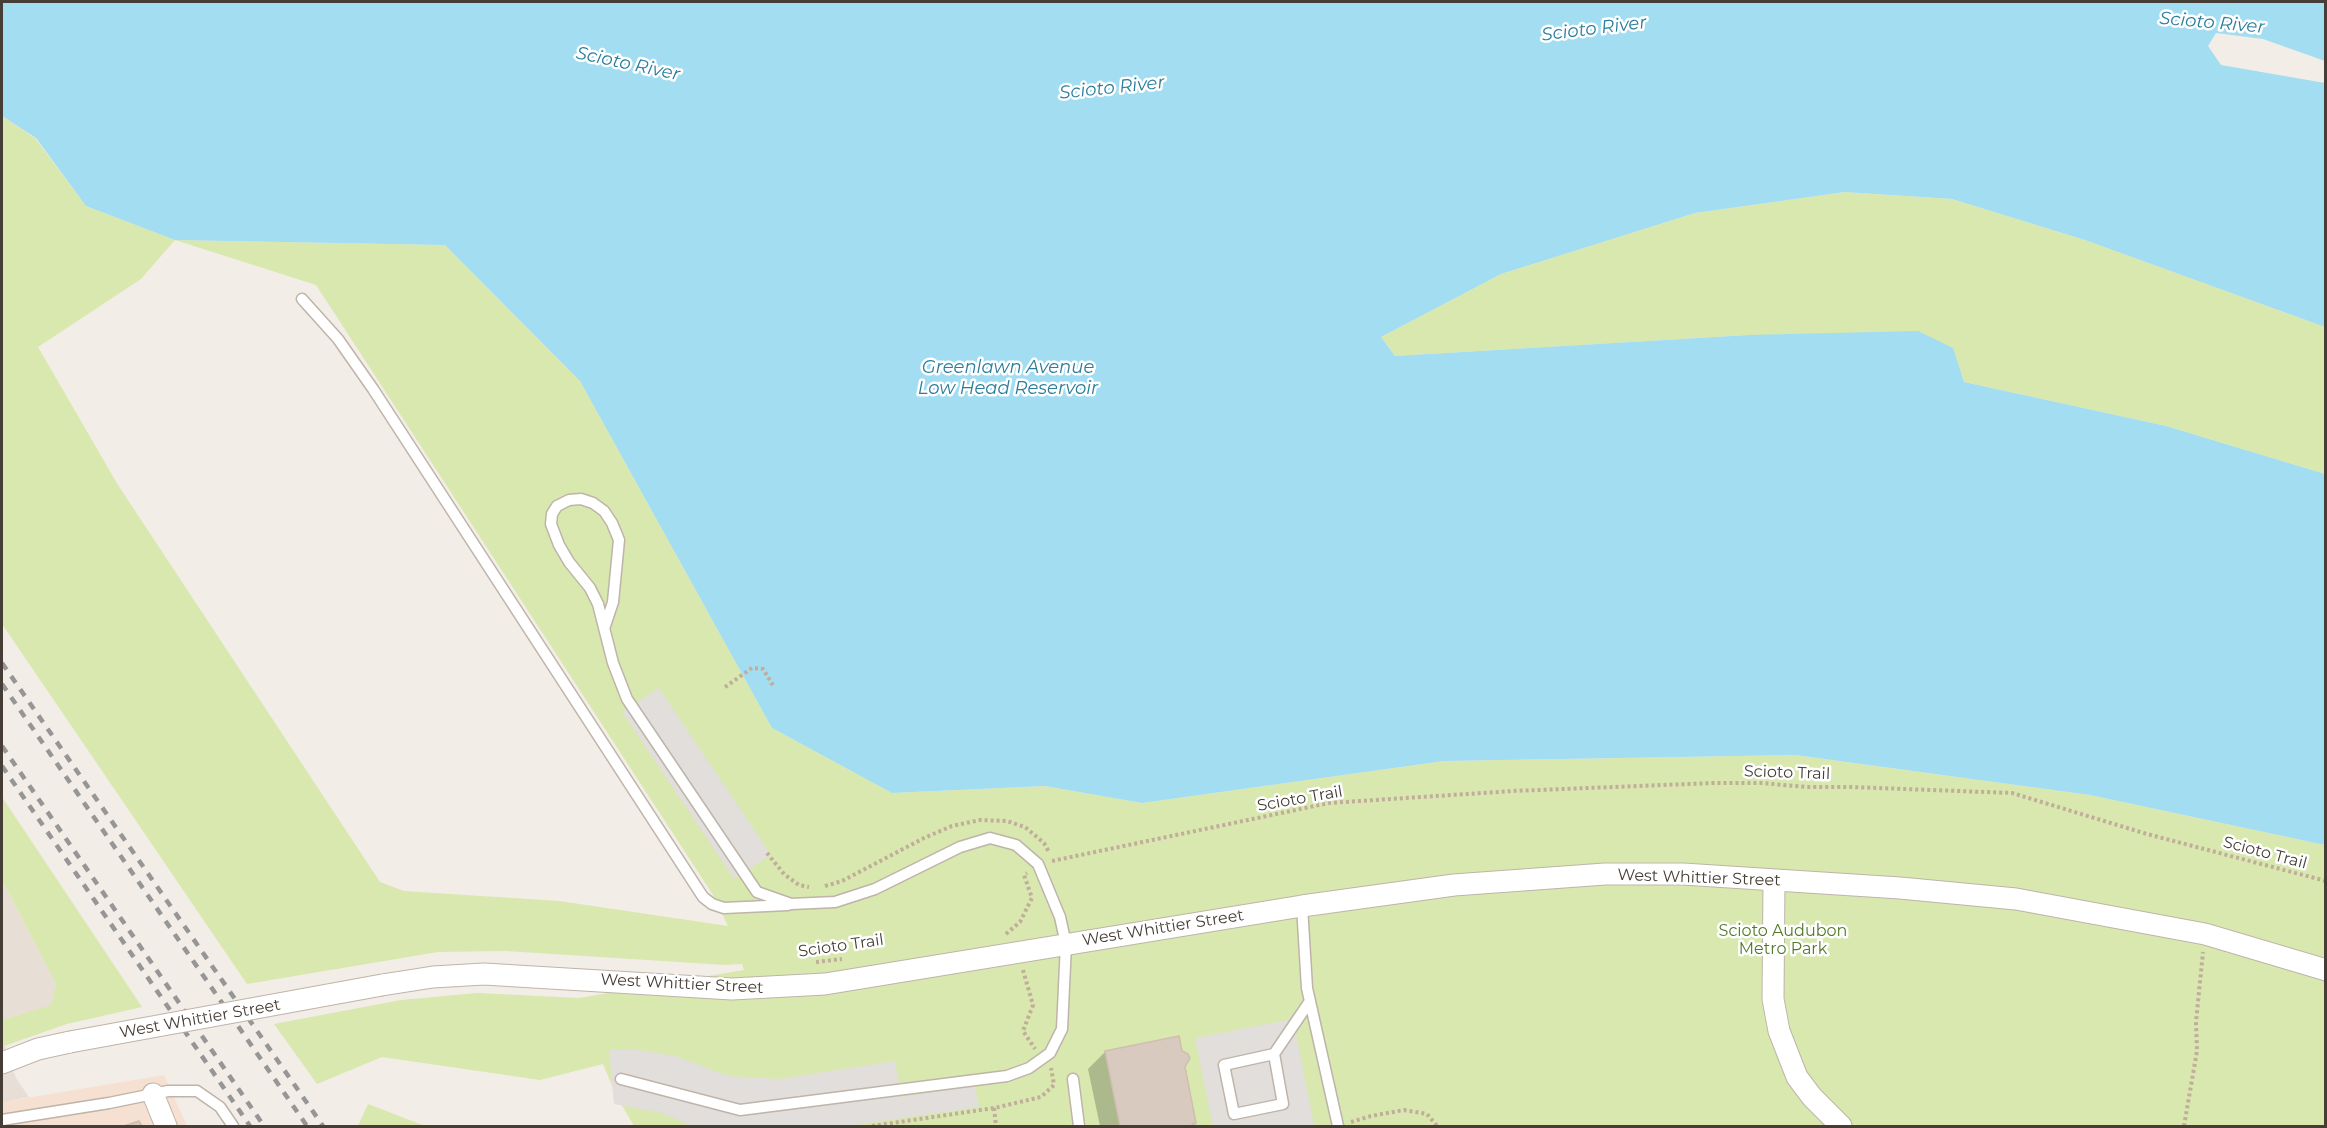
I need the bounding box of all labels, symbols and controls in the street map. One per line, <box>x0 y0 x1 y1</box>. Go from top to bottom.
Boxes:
water label: Scioto River <box>2158 8 2266 38</box>
water label: Scioto River <box>1540 12 1648 46</box>
water label: Scioto River <box>574 42 682 86</box>
water label: Scioto River <box>1058 72 1166 104</box>
water label: Greenlawn Avenue Low Head Reservoir <box>918 357 1098 400</box>
street label: Scioto Trail <box>1744 762 1830 784</box>
street label: Scioto Trail <box>1256 782 1344 816</box>
street label: Scioto Trail <box>2221 833 2309 873</box>
street label: West Whittier Street <box>1617 866 1781 890</box>
street label: West Whittier Street <box>1081 906 1245 950</box>
park label: Scioto Audubon Metro Park <box>1719 921 1847 959</box>
street label: Scioto Trail <box>797 930 885 962</box>
street label: West Whittier Street <box>600 970 764 998</box>
street label: West Whittier Street <box>118 995 282 1043</box>

